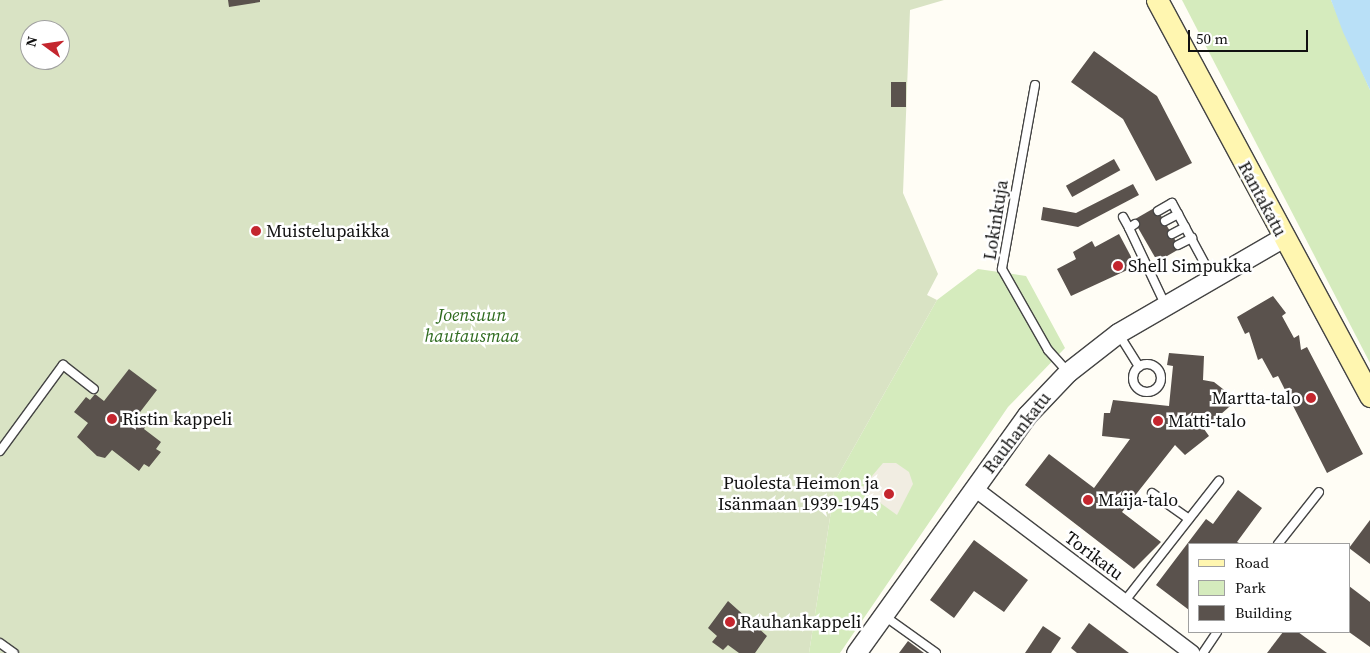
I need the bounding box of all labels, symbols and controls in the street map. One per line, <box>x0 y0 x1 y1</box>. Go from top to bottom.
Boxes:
north arrow <box>20 20 70 70</box>
scale bar <box>1190 20 1310 52</box>
text: 50 m <box>1196 28 1228 49</box>
text: N <box>20 34 42 49</box>
street label: Rantakatu <box>1233 158 1291 240</box>
street label: Lokinkuja <box>979 178 1013 262</box>
place label: Muistelupaikka <box>266 220 390 242</box>
marker: Muistelupaikka <box>250 225 262 237</box>
place label: Shell Simpukka <box>1128 255 1252 277</box>
marker: Shell Simpukka <box>1112 260 1124 272</box>
park label: Joensuun hautausmaa <box>425 305 519 348</box>
place label: Martta-talo <box>1211 387 1301 409</box>
street label: Rauhankatu <box>978 388 1056 478</box>
marker: Martta-talo <box>1305 392 1317 404</box>
place label: Ristin kappeli <box>122 408 232 430</box>
place label: Matti-talo <box>1168 410 1246 432</box>
marker: Ristin kappeli <box>106 413 118 425</box>
marker: Matti-talo <box>1152 415 1164 427</box>
place label: Puolesta Heimon ja Isänmaan 1939-1945 <box>718 473 879 516</box>
marker: Puolesta Heimon ja Isänmaan 1939-1945 <box>883 488 895 500</box>
place label: Maija-talo <box>1098 489 1178 511</box>
marker: Maija-talo <box>1082 494 1094 506</box>
street label: Torikatu <box>1060 527 1128 585</box>
legend <box>1188 543 1350 633</box>
text: Road <box>1235 552 1269 573</box>
text: Park <box>1235 577 1266 598</box>
text: Building <box>1235 602 1292 623</box>
place label: Rauhankappeli <box>740 611 861 633</box>
marker: Rauhankappeli <box>724 616 736 628</box>

